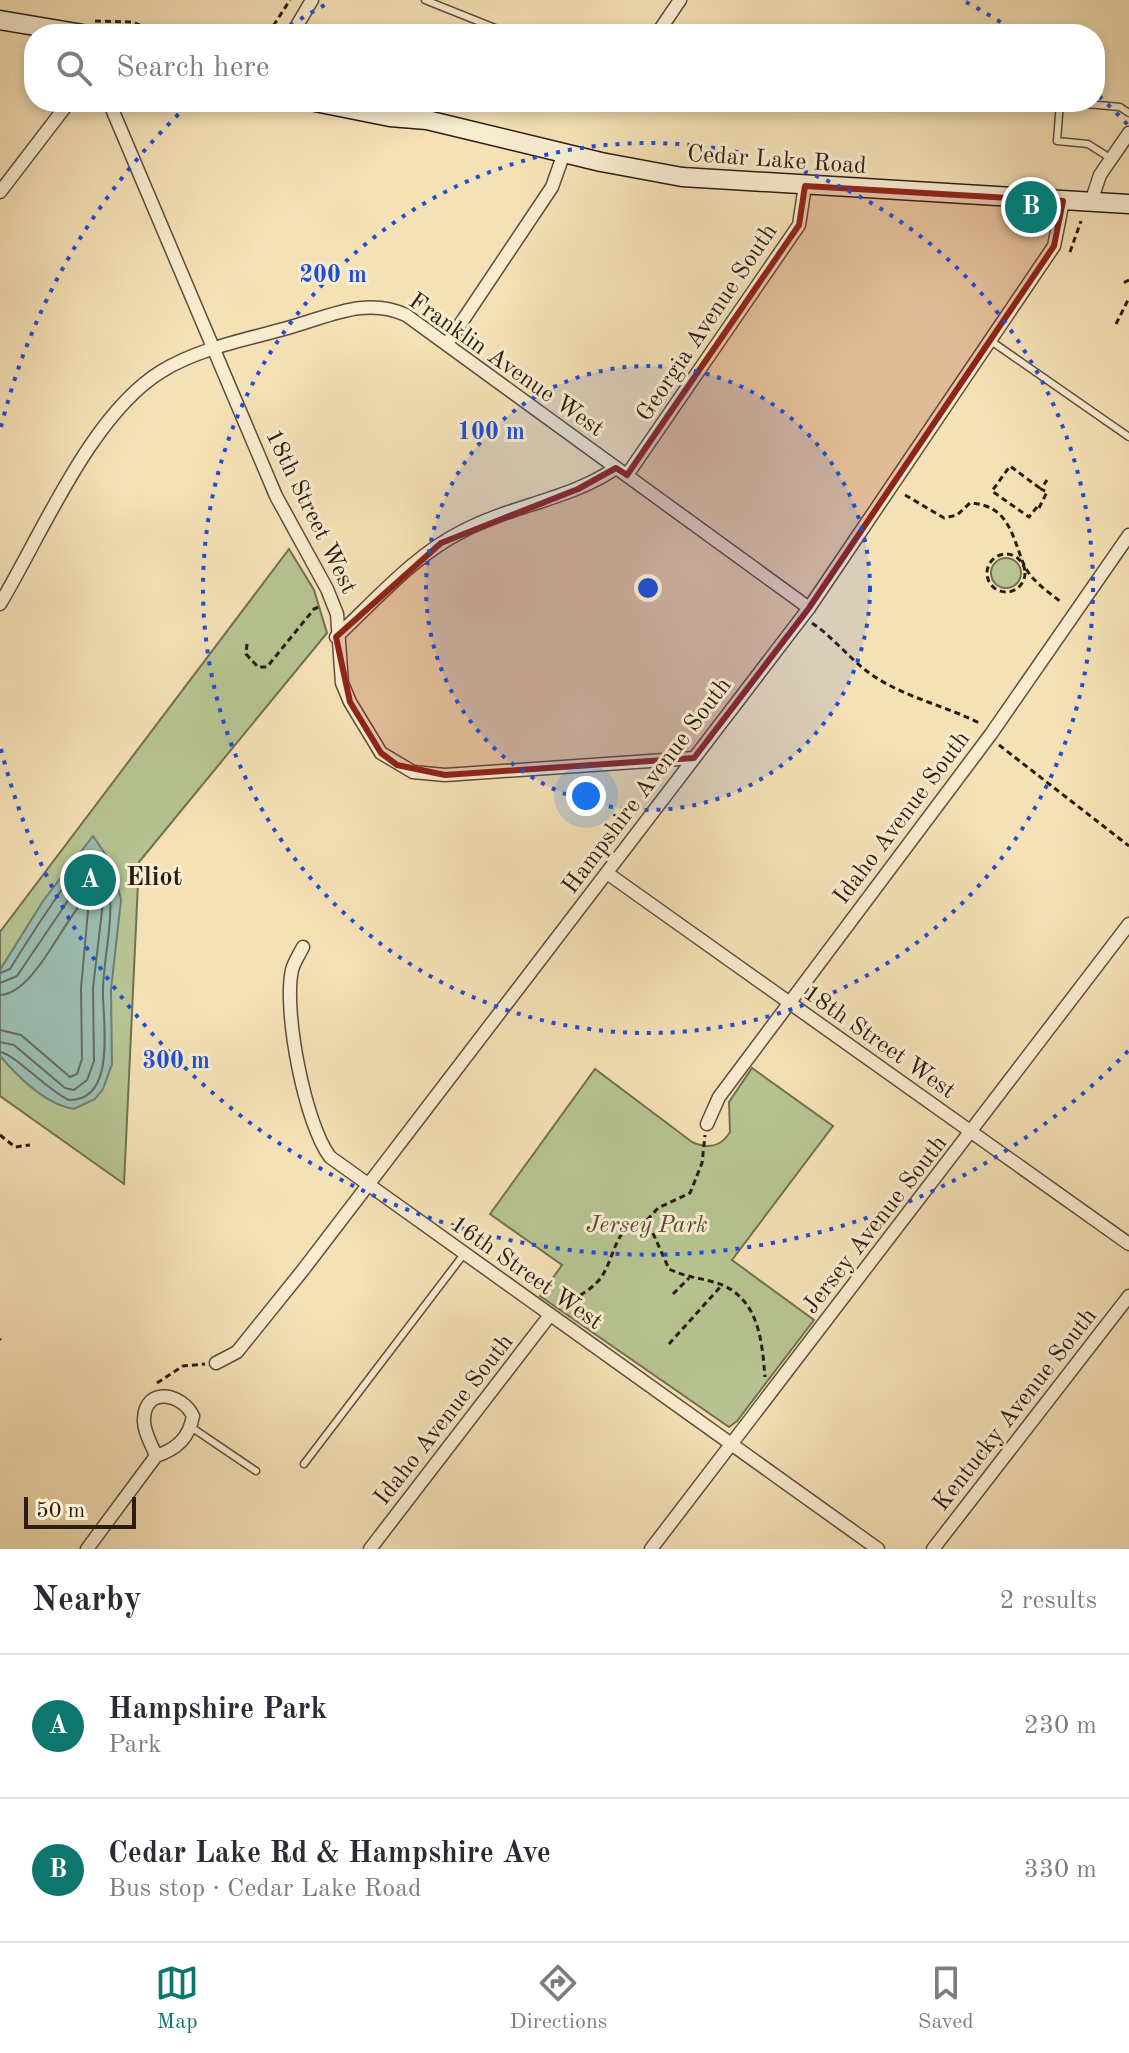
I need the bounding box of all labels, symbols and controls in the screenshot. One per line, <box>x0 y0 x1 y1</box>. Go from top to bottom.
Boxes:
search box <box>24 24 1105 112</box>
icon: search <box>52 46 96 90</box>
text: Search here <box>116 53 270 83</box>
street label: Cedar Lake Road <box>686 143 867 179</box>
pin: B <box>1005 177 1057 237</box>
street label: Georgia Avenue South <box>633 220 782 426</box>
text: 200 m <box>299 264 367 288</box>
street label: Franklin Avenue West <box>404 289 608 442</box>
text: 100 m <box>457 421 525 445</box>
street label: 18th Street West <box>260 426 360 598</box>
centre of rings <box>634 574 662 602</box>
street label: Hampshire Avenue South <box>559 674 737 899</box>
street label: Idaho Avenue South <box>830 727 975 909</box>
your location <box>566 776 606 816</box>
pin: A <box>64 850 116 910</box>
district label: Eliot <box>126 865 182 891</box>
street label: 18th Street West <box>798 981 959 1104</box>
text: 300 m <box>142 1050 210 1074</box>
street label: Jersey Avenue South <box>799 1132 952 1319</box>
street label: 16th Street West <box>445 1212 606 1335</box>
park label: Jersey Park <box>586 1214 708 1238</box>
street label: Kentucky Avenue South <box>929 1304 1102 1516</box>
street label: Idaho Avenue South <box>371 1330 519 1510</box>
scale bar <box>24 1493 136 1529</box>
text: 50 m <box>36 1500 85 1522</box>
text: Nearby <box>32 1584 142 1618</box>
text: 2 results <box>999 1588 1097 1614</box>
text: Hampshire Park <box>108 1695 327 1725</box>
text: A <box>48 1713 68 1739</box>
text: 230 m <box>1024 1713 1097 1739</box>
text: Park <box>108 1732 162 1758</box>
text: Cedar Lake Rd & Hampshire Ave <box>108 1839 551 1869</box>
text: B <box>49 1857 67 1883</box>
text: 330 m <box>1024 1857 1097 1883</box>
text: Bus stop · Cedar Lake Road <box>108 1876 422 1902</box>
tab: Map <box>155 1961 199 2036</box>
tab: Directions <box>510 1961 607 2036</box>
tab: Saved <box>918 1961 974 2036</box>

